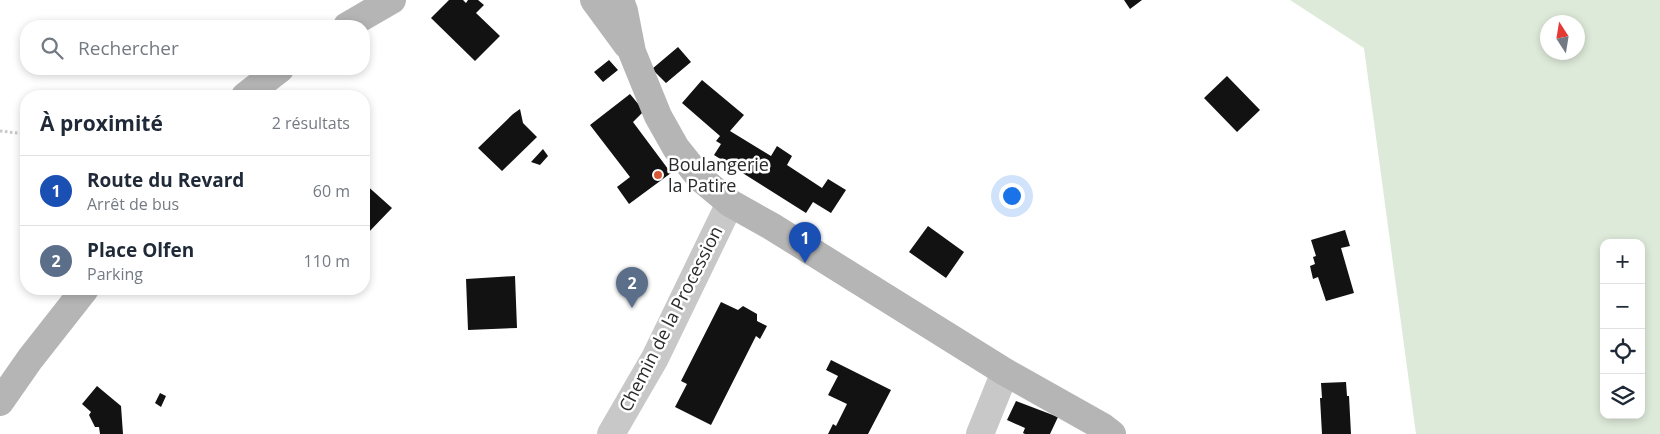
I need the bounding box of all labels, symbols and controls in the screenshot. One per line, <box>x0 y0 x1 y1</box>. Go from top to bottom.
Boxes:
north arrow <box>1540 15 1585 60</box>
search box <box>20 20 370 75</box>
icon: search <box>38 34 66 62</box>
text: Rechercher <box>78 35 179 61</box>
text: À proximité <box>40 109 163 137</box>
text: 2 résultats <box>272 112 350 134</box>
place label: Boulangerie la Patire <box>668 152 769 197</box>
text: Route du Revard <box>87 167 244 193</box>
marker: Boulangerie la Patire <box>652 169 664 181</box>
text: 1 <box>51 180 61 202</box>
text: 60 m <box>313 180 350 202</box>
your location <box>999 183 1025 209</box>
text: Arrêt de bus <box>87 193 179 215</box>
street label: Chemin de la Procession <box>613 221 728 416</box>
pin: 1 <box>789 222 821 263</box>
text: Place Olfen <box>87 237 194 263</box>
map controls <box>1600 239 1645 419</box>
button: + <box>1600 239 1645 284</box>
text: 2 <box>51 250 61 272</box>
text: 110 m <box>304 250 350 272</box>
text: Parking <box>87 263 143 285</box>
pin: 2 <box>616 267 648 308</box>
button: − <box>1600 284 1645 329</box>
button: locate <box>1600 329 1645 374</box>
button: layers <box>1600 374 1645 419</box>

